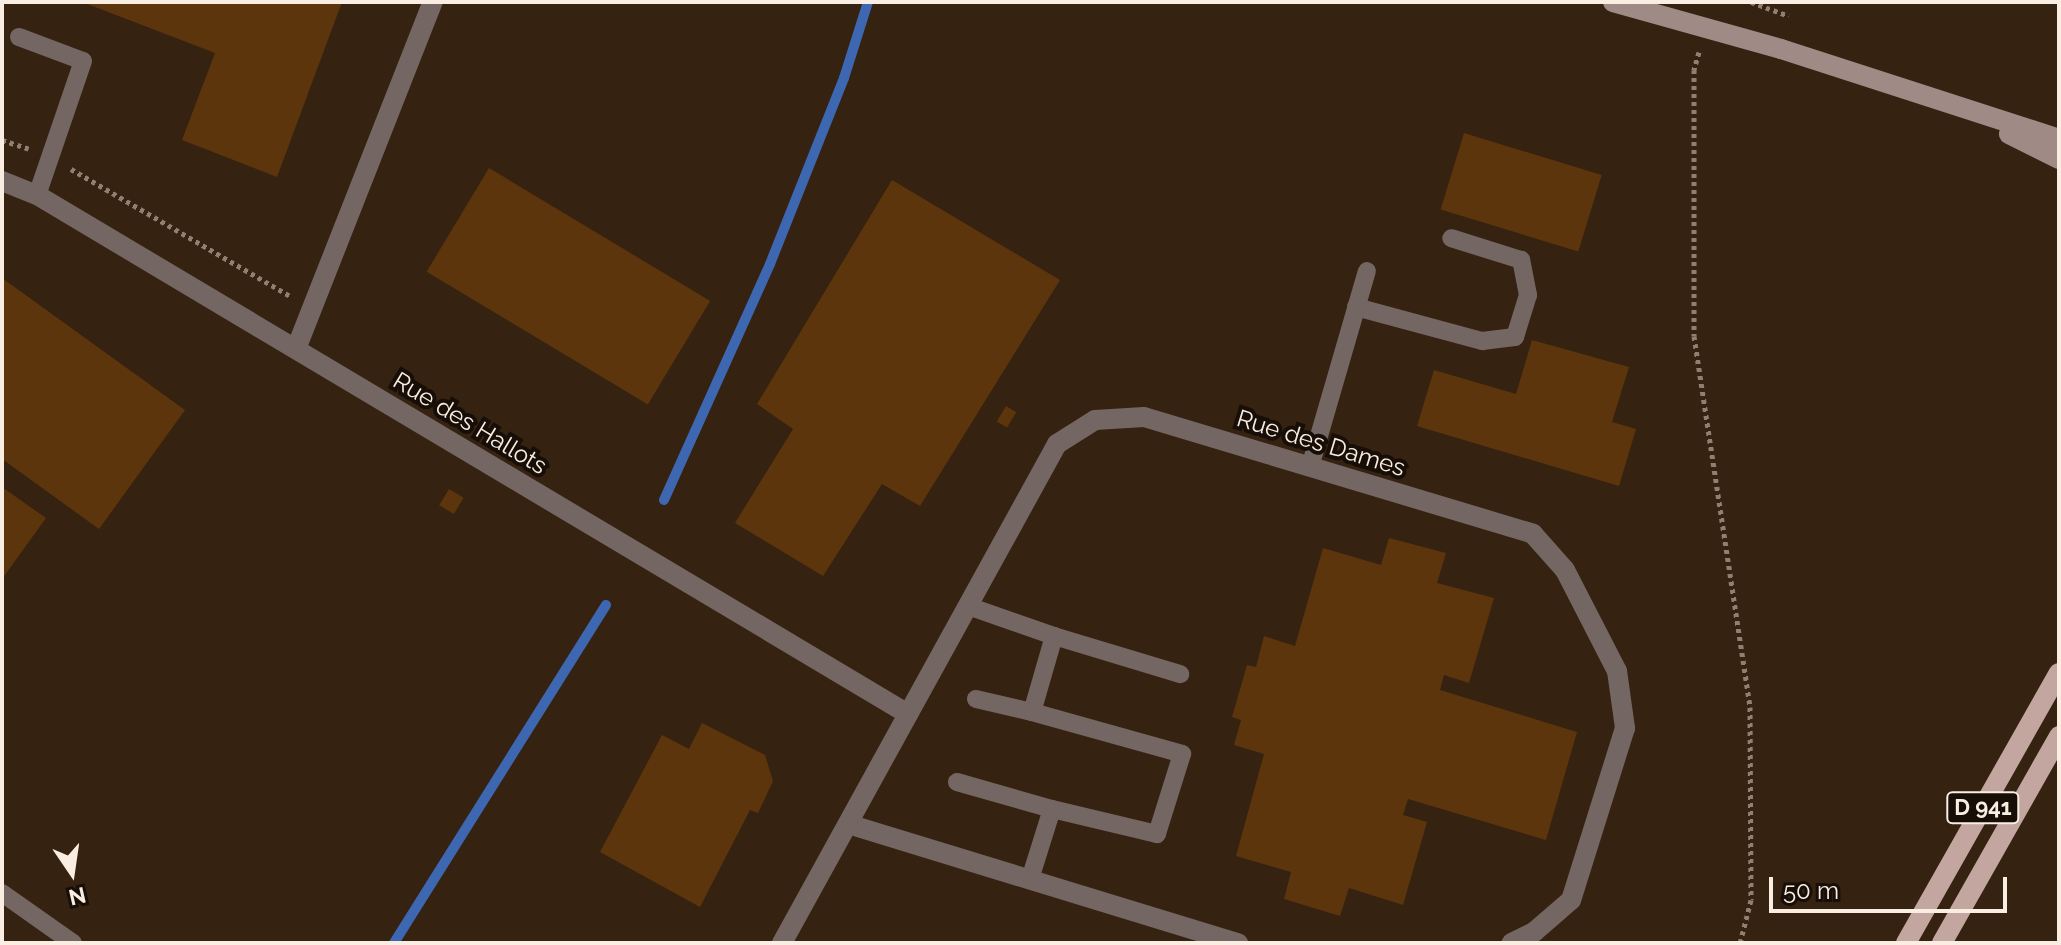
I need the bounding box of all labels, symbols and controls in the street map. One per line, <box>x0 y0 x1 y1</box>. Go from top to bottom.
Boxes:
street label: Rue des Hallots <box>388 366 552 480</box>
street label: Rue des Dames <box>1233 404 1409 482</box>
road number: D 941 <box>1945 790 2021 826</box>
north arrow <box>32 833 112 913</box>
scale bar <box>1773 861 2011 911</box>
text: 50 m <box>1783 876 1839 905</box>
text: N <box>66 882 89 911</box>

